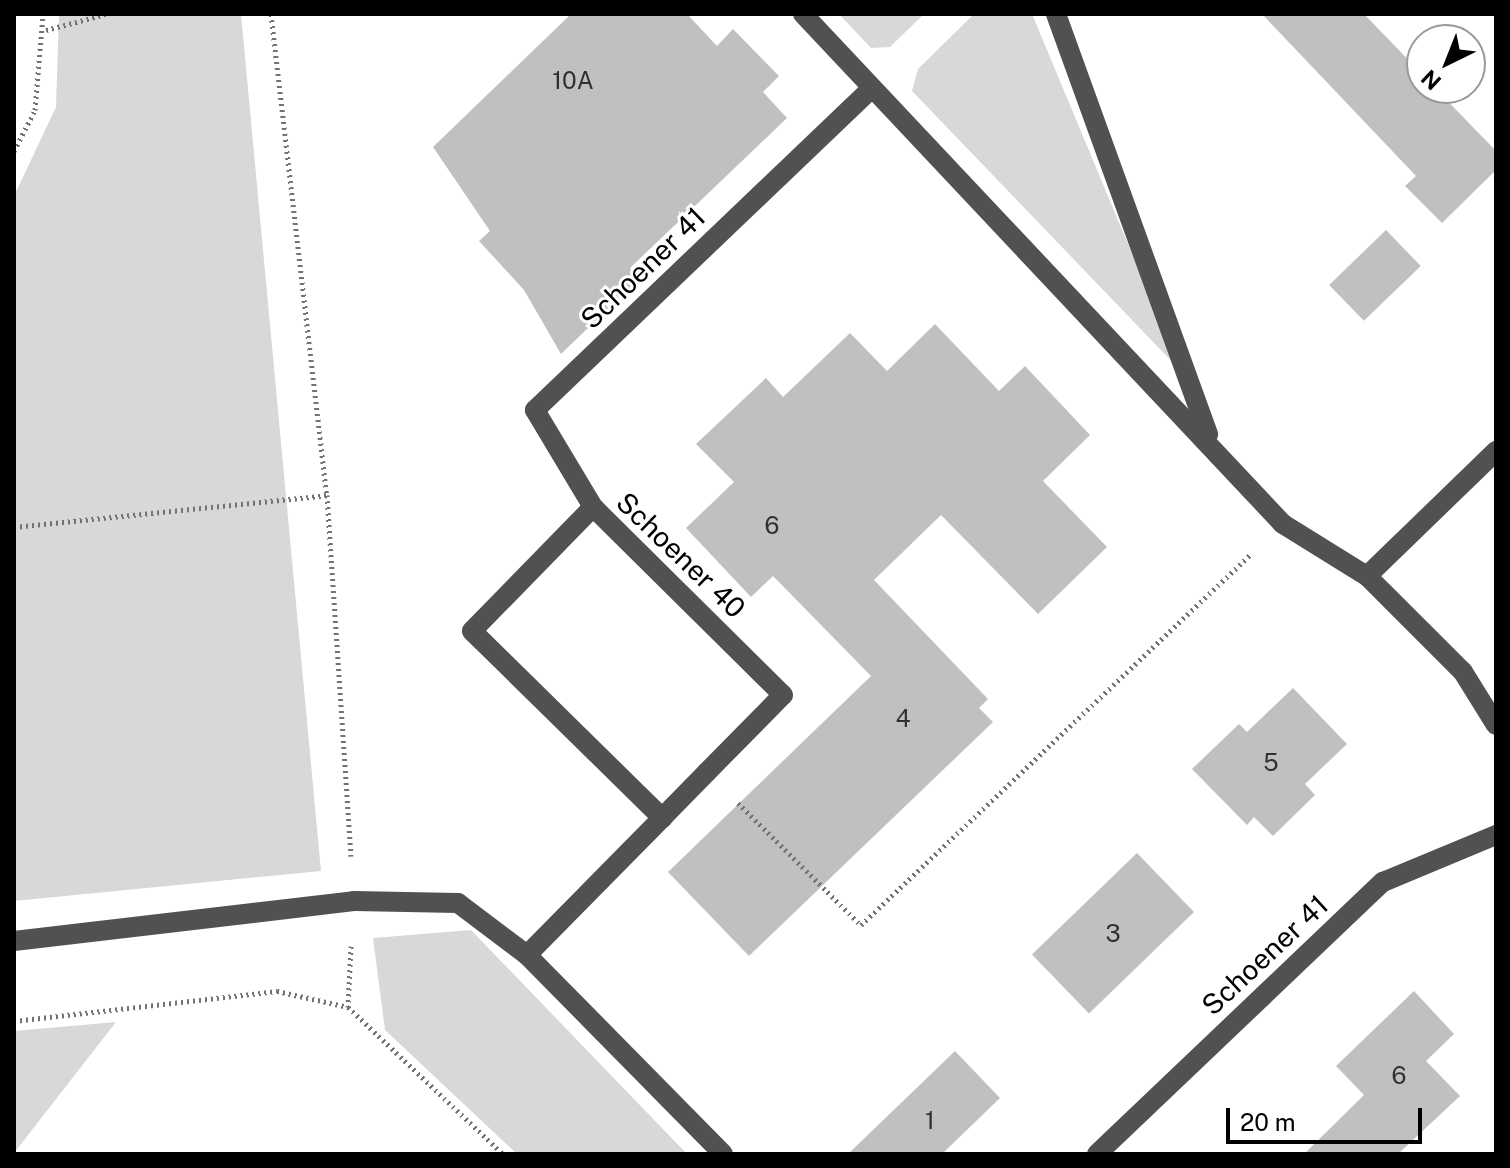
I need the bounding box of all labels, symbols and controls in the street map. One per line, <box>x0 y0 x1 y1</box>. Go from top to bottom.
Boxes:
north arrow <box>1406 24 1486 104</box>
text: N <box>1416 65 1446 95</box>
house number: 10A <box>552 67 594 95</box>
street label: Schoener 41 <box>574 200 712 336</box>
street label: Schoener 40 <box>610 485 752 625</box>
house number: 6 <box>765 512 779 540</box>
house number: 4 <box>895 705 911 733</box>
house number: 5 <box>1263 749 1279 777</box>
street label: Schoener 41 <box>1195 888 1335 1022</box>
house number: 3 <box>1105 920 1121 948</box>
house number: 6 <box>1392 1062 1406 1090</box>
scale bar <box>1230 1092 1426 1142</box>
house number: 1 <box>925 1107 935 1135</box>
text: 20 m <box>1240 1108 1296 1136</box>

